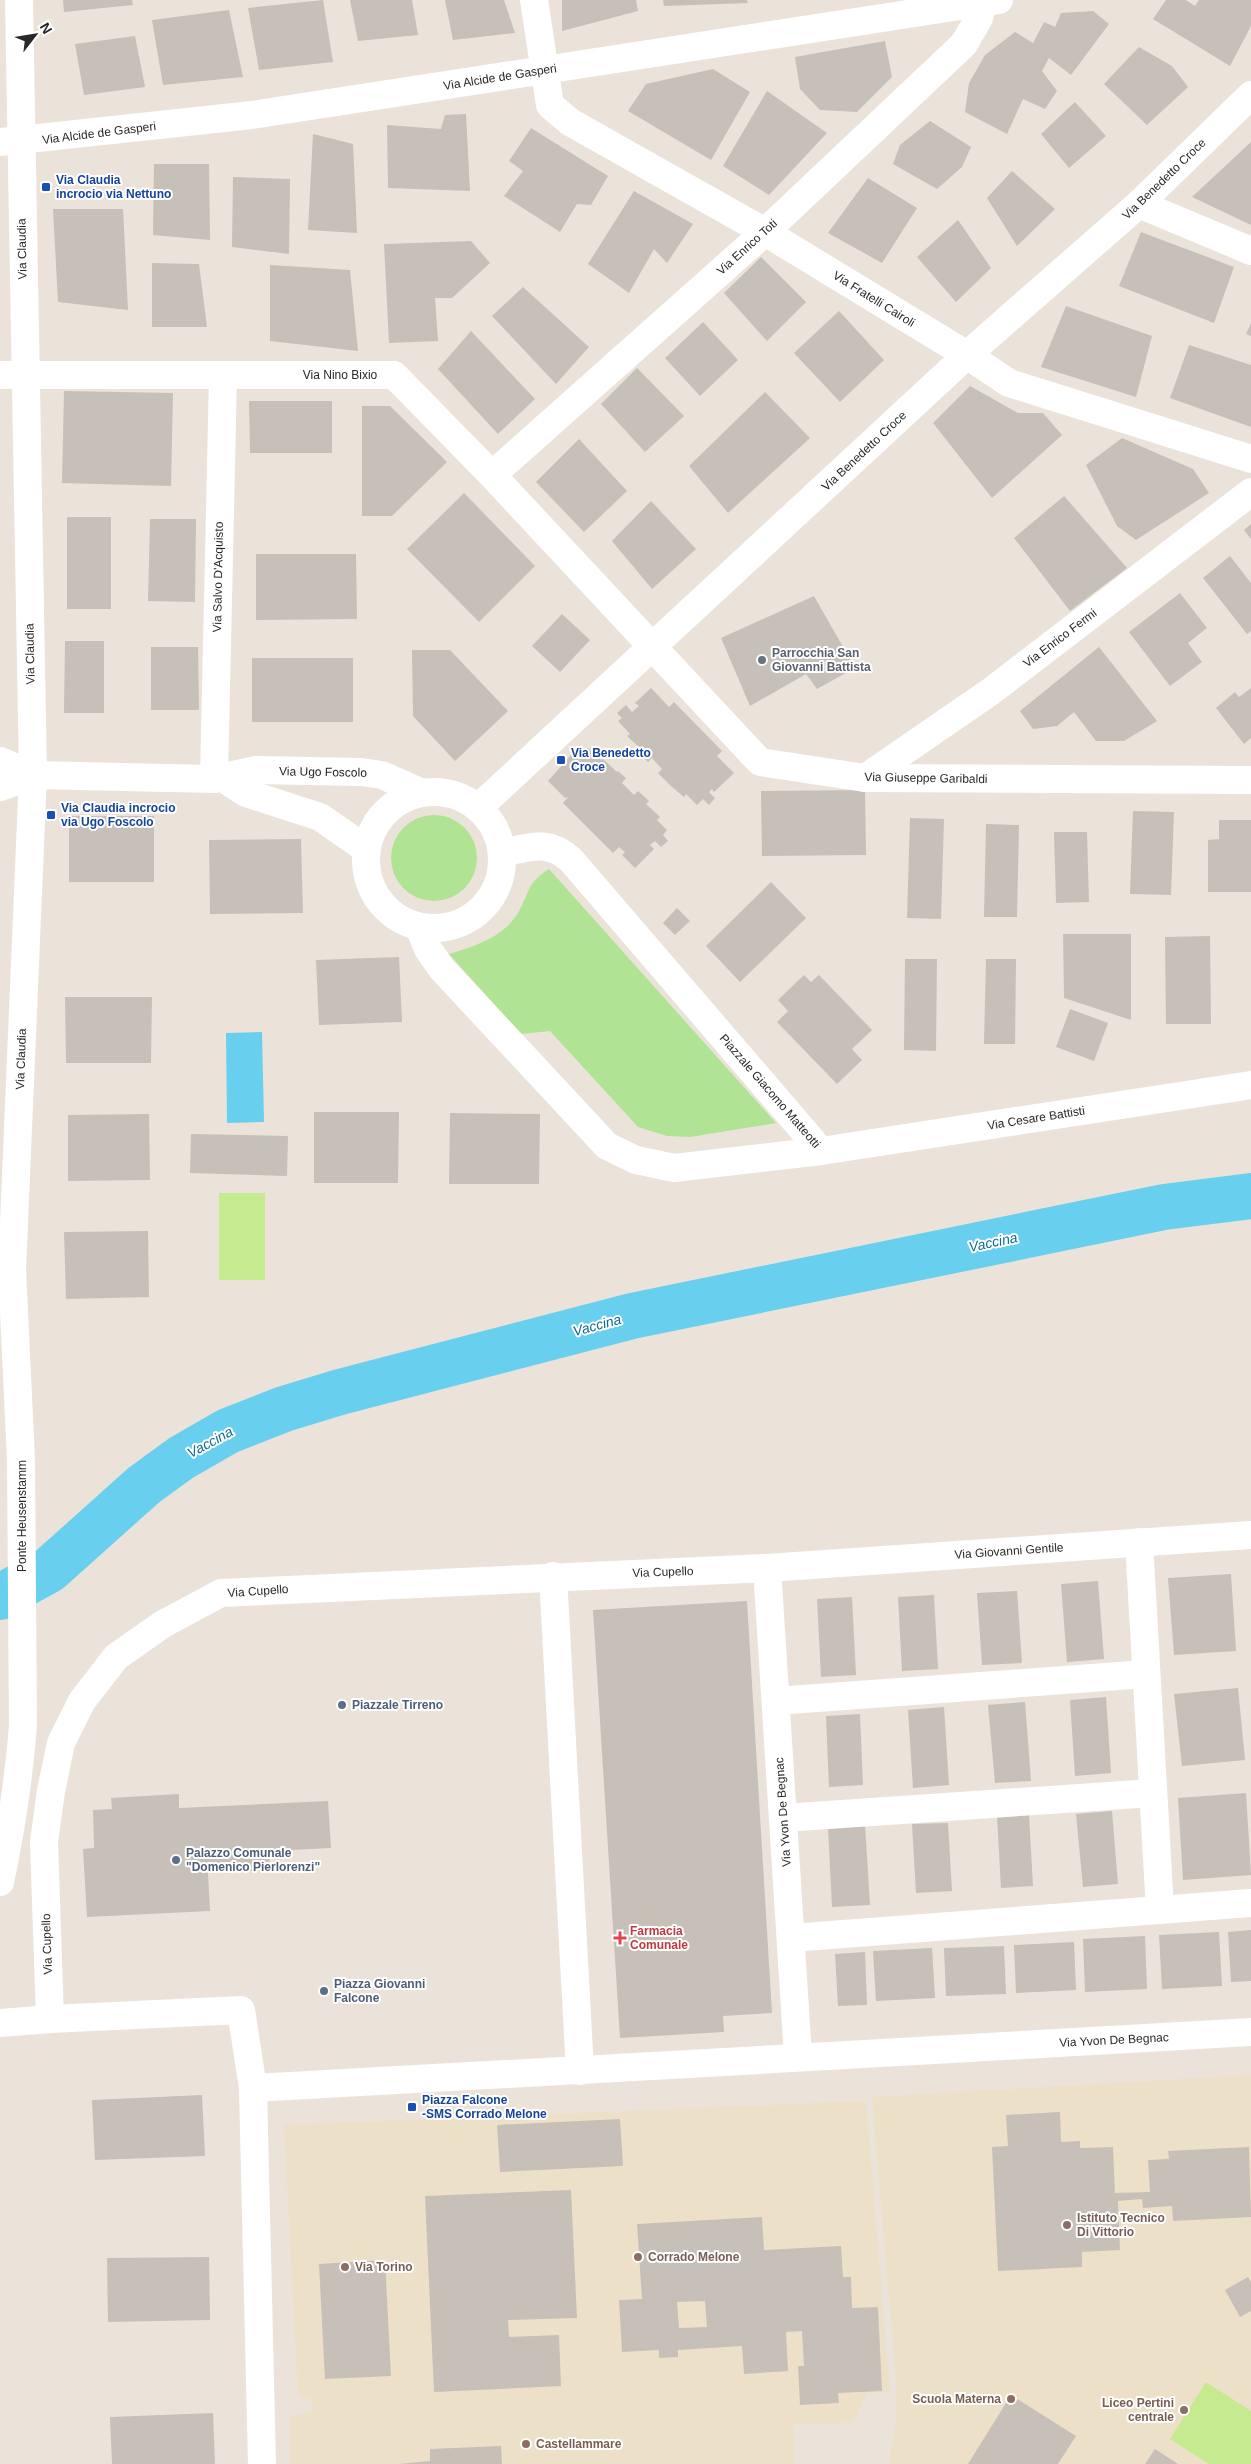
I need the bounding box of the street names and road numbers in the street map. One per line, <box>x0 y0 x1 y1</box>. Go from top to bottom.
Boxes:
street label: Via Alcide de Gasperi <box>442 61 558 93</box>
street label: Via Alcide de Gasperi <box>41 119 157 147</box>
street label: Via Benedetto Croce <box>1119 135 1209 222</box>
street label: Via Enrico Toti <box>714 216 780 278</box>
street label: Via Claudia <box>14 218 30 280</box>
street label: Via Fratelli Cairoli <box>831 268 917 330</box>
street label: Via Nino Bixio <box>303 368 378 382</box>
street label: Via Benedetto Croce <box>819 408 909 494</box>
street label: Via Salvo D'Acquisto <box>210 521 226 633</box>
street label: Via Enrico Fermi <box>1020 606 1100 670</box>
street label: Via Claudia <box>22 623 38 685</box>
street label: Via Ugo Foscolo <box>279 764 367 780</box>
street label: Via Giuseppe Garibaldi <box>864 770 988 786</box>
street label: Via Claudia <box>13 1028 29 1090</box>
street label: Piazzale Giacomo Matteotti <box>717 1031 823 1151</box>
street label: Via Cesare Battisti <box>986 1103 1086 1133</box>
street label: Ponte Heusenstamm <box>15 1460 29 1572</box>
street label: Via Giovanni Gentile <box>954 1540 1064 1562</box>
street label: Via Cupello <box>632 1564 694 1580</box>
street label: Via Cupello <box>227 1582 289 1600</box>
street label: Via Yvon De Begnac <box>772 1757 794 1867</box>
street label: Via Cupello <box>39 1913 55 1975</box>
street label: Via Yvon De Begnac <box>1059 2030 1169 2050</box>

